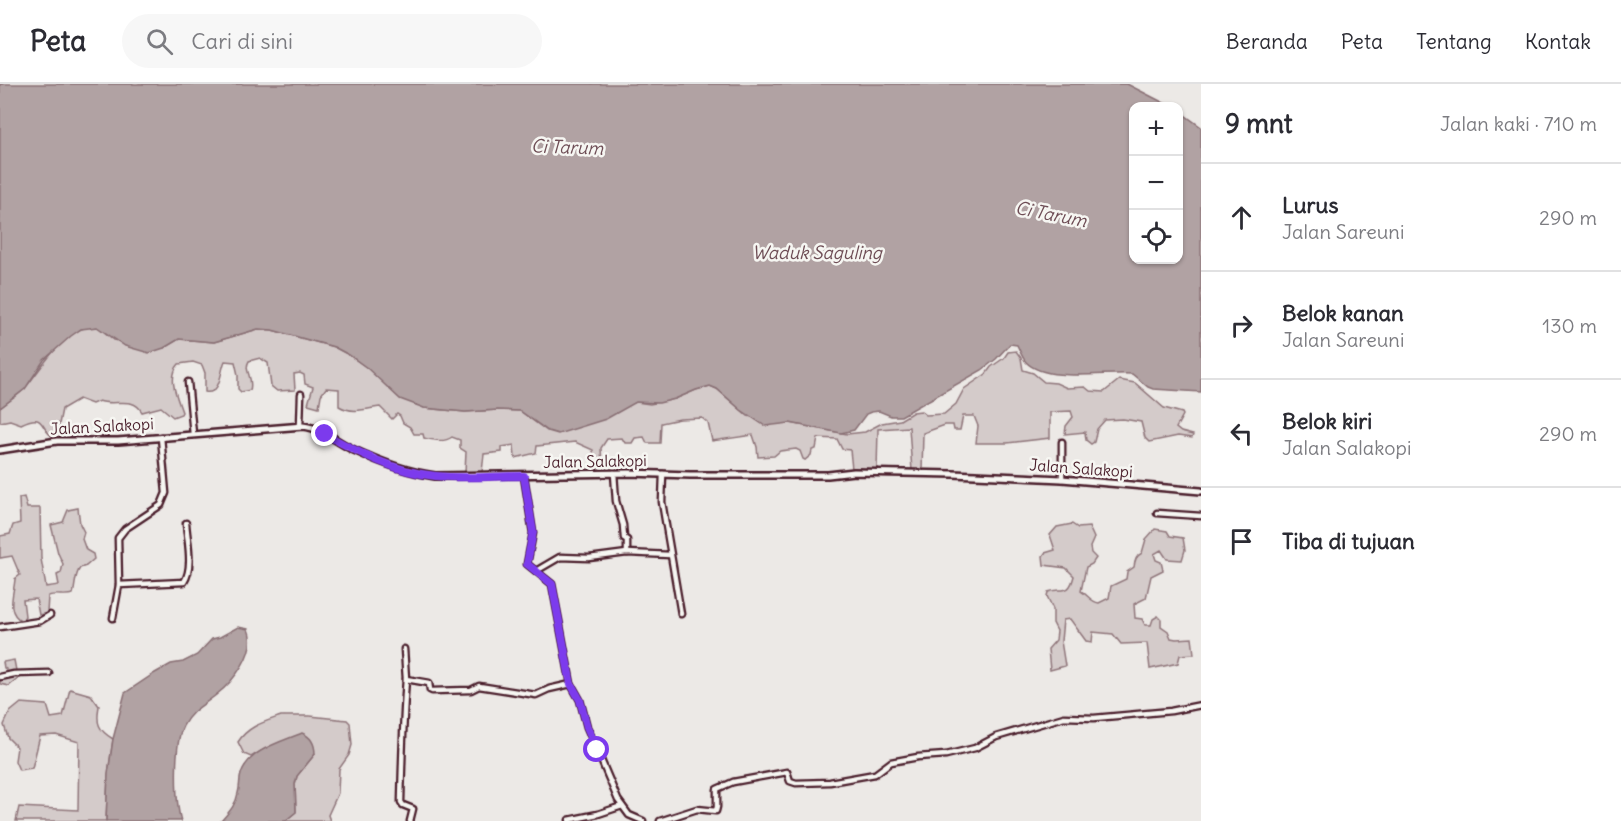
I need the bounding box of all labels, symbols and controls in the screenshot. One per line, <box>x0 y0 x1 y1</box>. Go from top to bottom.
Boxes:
search box <box>122 14 542 68</box>
text: Peta <box>30 23 86 59</box>
icon: search <box>143 25 176 58</box>
text: Cari di sini <box>191 27 293 55</box>
text: Beranda <box>1226 28 1308 55</box>
text: Peta <box>1341 28 1383 55</box>
text: Tentang <box>1416 28 1492 55</box>
text: Kontak <box>1525 28 1591 55</box>
map controls <box>1129 102 1183 264</box>
button: + <box>1129 102 1183 156</box>
text: 9 mnt <box>1225 107 1293 140</box>
text: Jalan kaki · 710 m <box>1440 111 1597 136</box>
water label: Ci Tarum <box>530 134 605 160</box>
button: − <box>1129 156 1183 210</box>
text: Lurus <box>1282 191 1338 219</box>
water label: Ci Tarum <box>1013 196 1090 232</box>
icon: ahead <box>1225 201 1258 234</box>
text: 290 m <box>1539 205 1597 230</box>
button: locate <box>1129 210 1183 264</box>
text: Jalan Sareuni <box>1282 219 1404 244</box>
water label: Waduk Saguling <box>752 241 884 264</box>
text: Belok kanan <box>1282 299 1404 327</box>
icon: right <box>1225 309 1258 342</box>
text: 130 m <box>1542 313 1597 338</box>
text: Jalan Sareuni <box>1282 327 1404 352</box>
text: Belok kiri <box>1282 407 1372 435</box>
street label: Jalan Salakopi <box>50 413 154 439</box>
icon: left <box>1225 417 1258 450</box>
route end <box>311 420 337 446</box>
text: 290 m <box>1539 421 1597 446</box>
text: Jalan Salakopi <box>1282 435 1411 460</box>
street label: Jalan Salakopi <box>543 450 647 472</box>
street label: Jalan Salakopi <box>1029 454 1133 482</box>
icon: arrive <box>1225 525 1258 558</box>
text: Tiba di tujuan <box>1282 527 1415 555</box>
route start <box>583 736 609 762</box>

